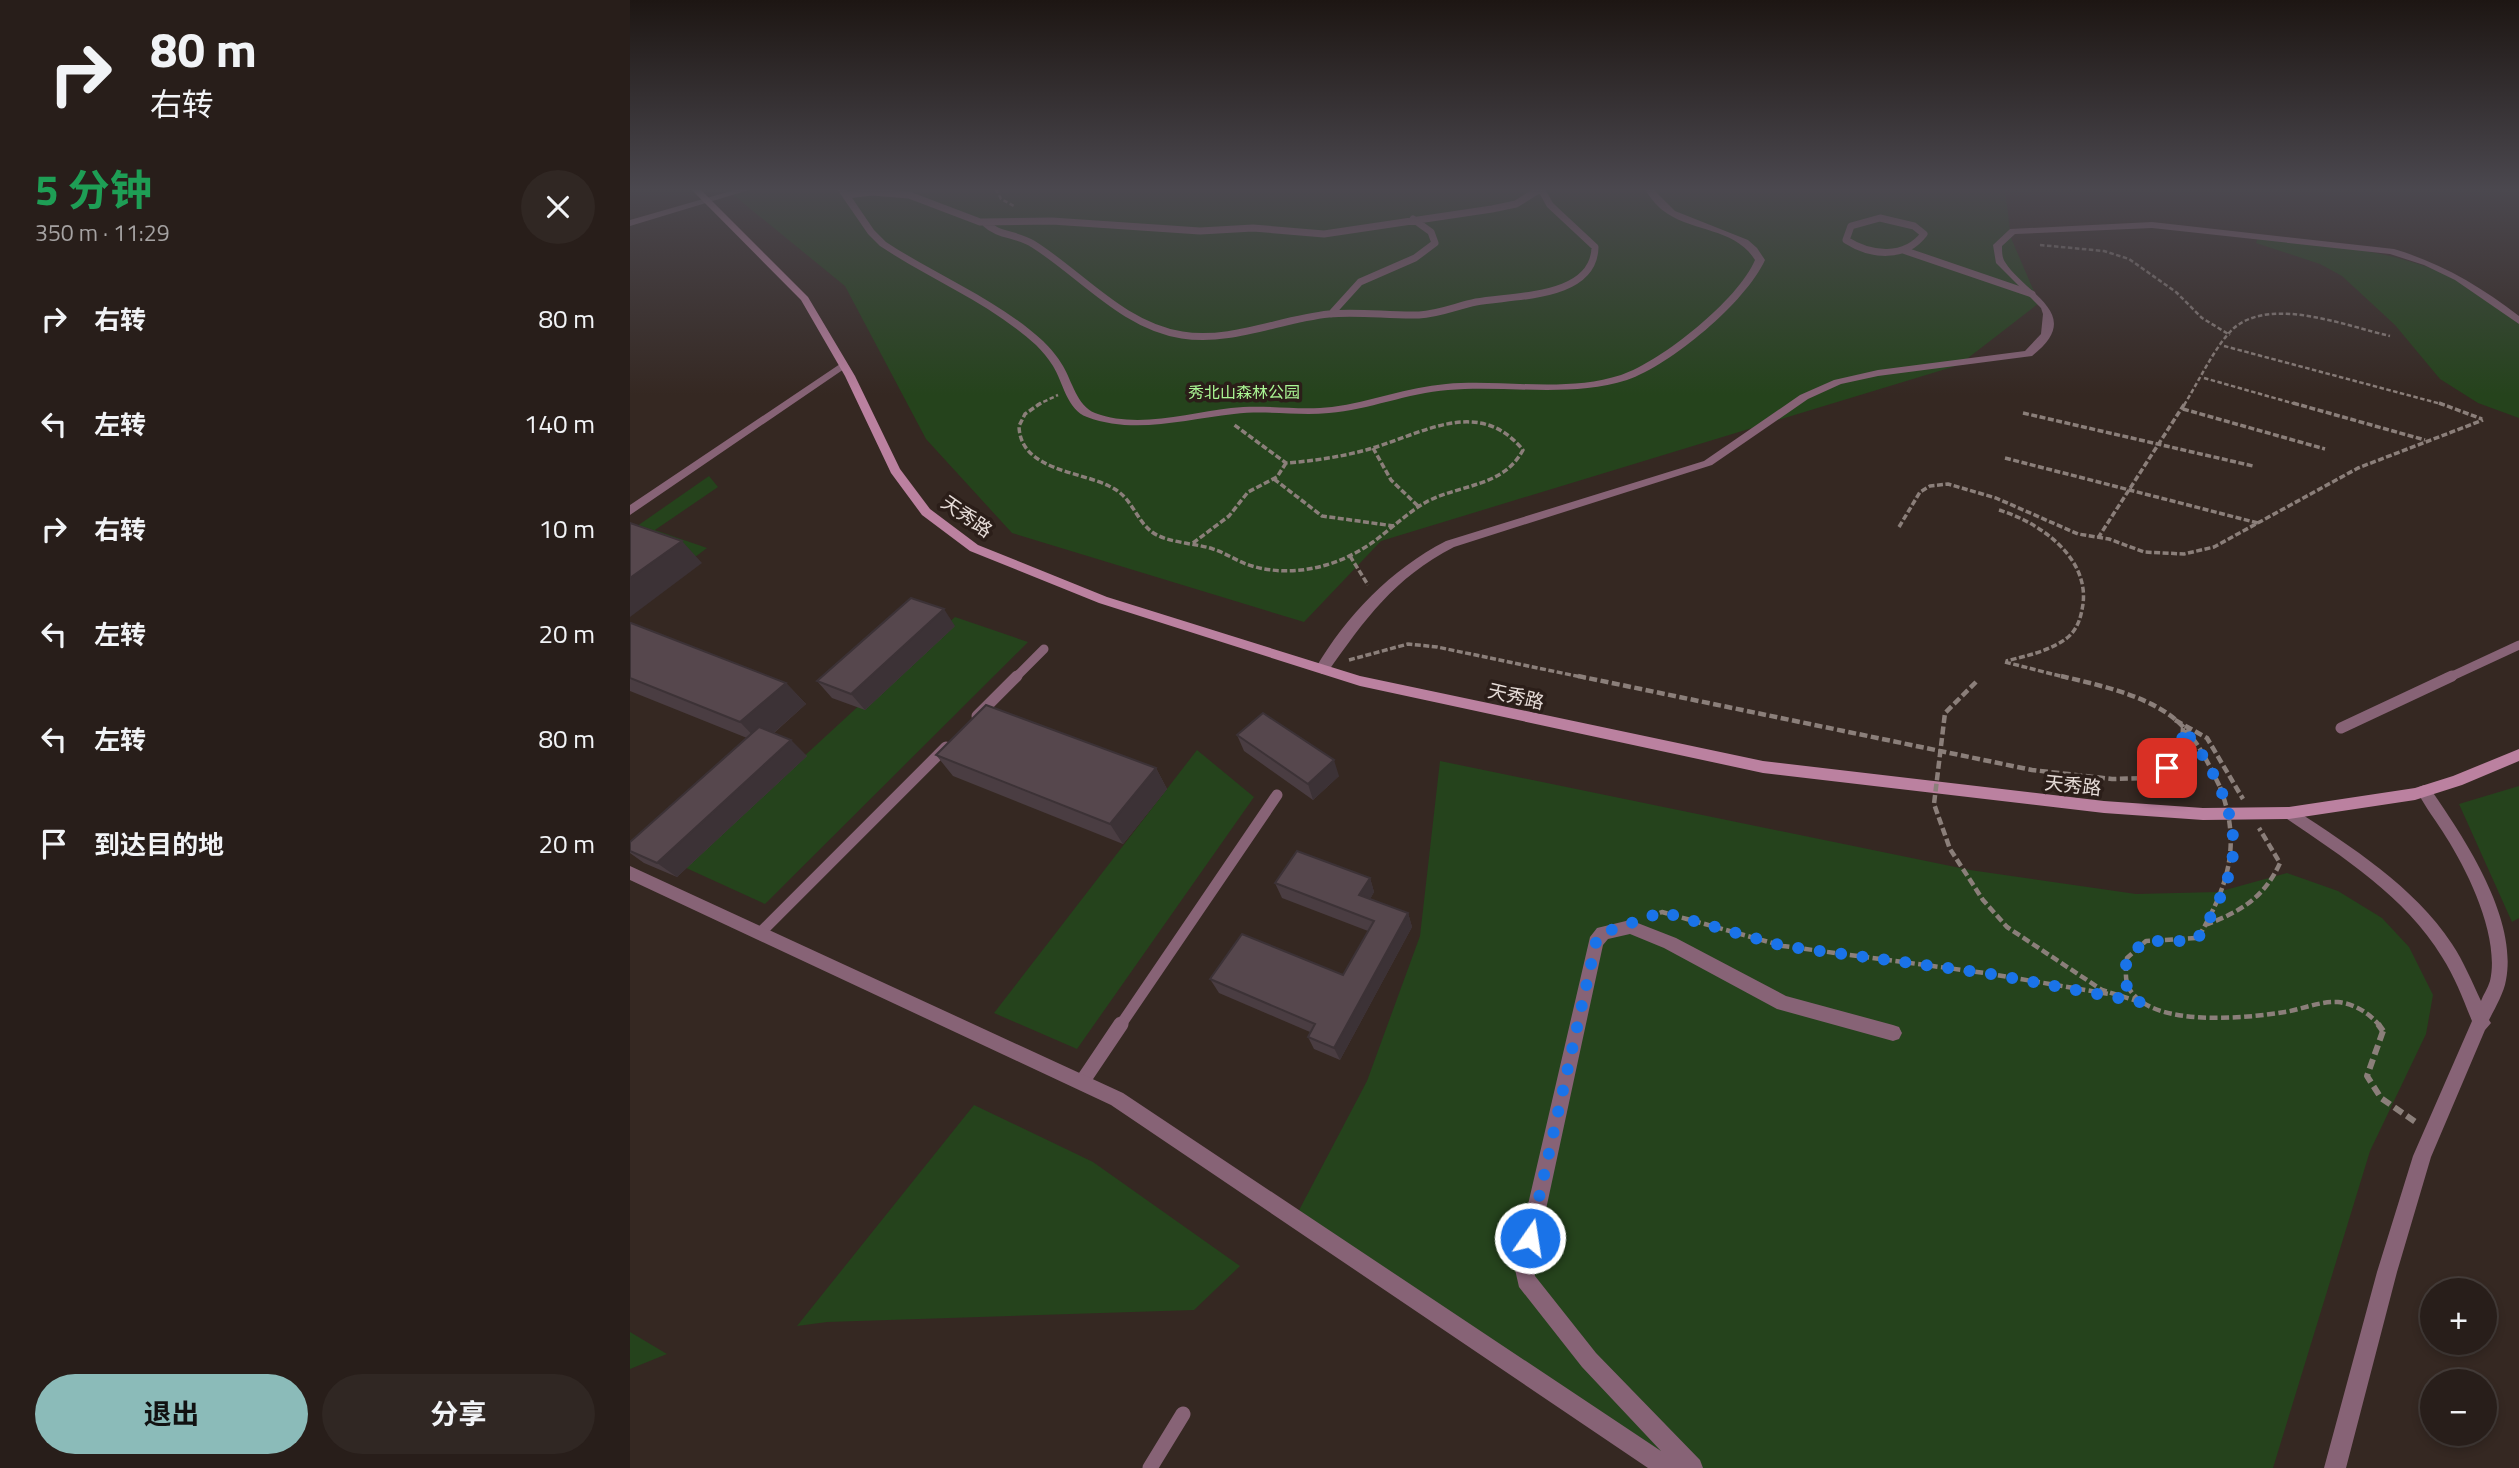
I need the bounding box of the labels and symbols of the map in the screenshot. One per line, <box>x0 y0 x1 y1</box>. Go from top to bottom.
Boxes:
park label: 秀北山森林公园 <box>1188 380 1300 404</box>
street label: 天秀路 <box>936 487 999 544</box>
street label: 天秀路 <box>1485 675 1547 716</box>
pin <box>2137 738 2197 798</box>
street label: 天秀路 <box>2043 767 2103 802</box>
position arrow <box>1493 1201 1567 1275</box>

